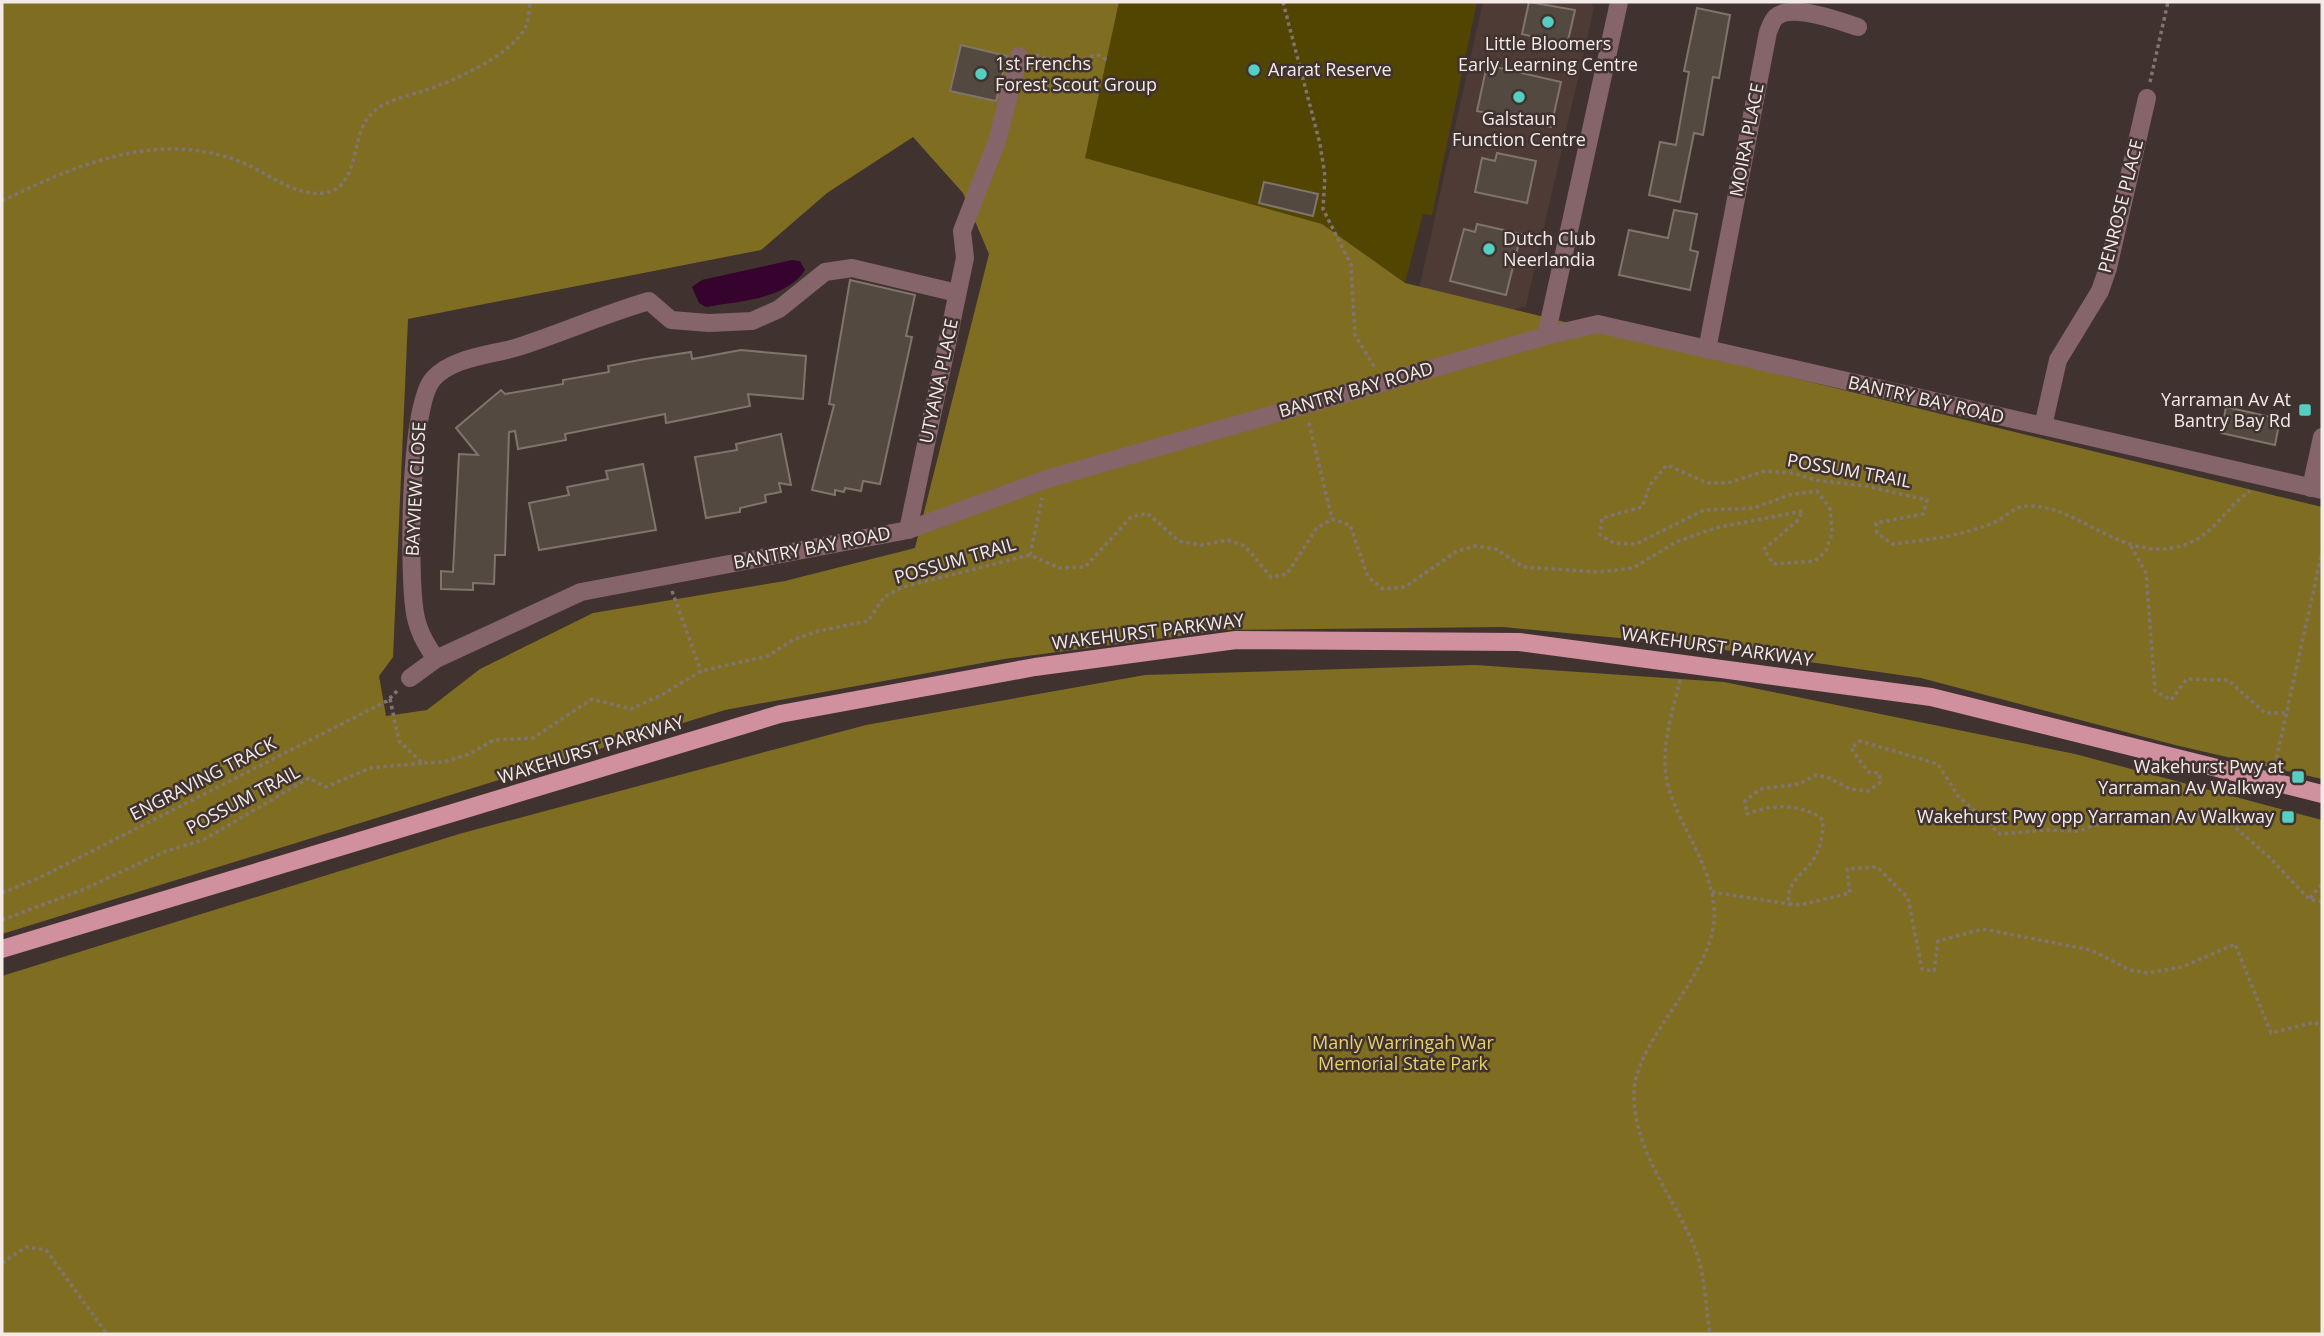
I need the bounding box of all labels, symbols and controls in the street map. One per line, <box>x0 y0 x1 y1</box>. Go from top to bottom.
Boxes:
marker: Little Bloomers Early Learning Centre <box>1540 14 1556 30</box>
place label: Little Bloomers Early Learning Centre <box>1458 31 1638 76</box>
place label: 1st Frenchs Forest Scout Group <box>995 51 1157 96</box>
place label: Ararat Reserve <box>1268 57 1392 81</box>
marker: Ararat Reserve <box>1246 62 1262 78</box>
marker: 1st Frenchs Forest Scout Group <box>973 66 989 82</box>
street label: MOIRA PLACE <box>1723 81 1769 199</box>
marker: Galstaun Function Centre <box>1511 89 1527 105</box>
place label: Galstaun Function Centre <box>1452 106 1586 151</box>
street label: PENROSE PLACE <box>2092 136 2148 275</box>
place label: Dutch Club Neerlandia <box>1503 226 1596 271</box>
marker: Dutch Club Neerlandia <box>1481 241 1497 257</box>
street label: UTYANA PLACE <box>913 316 963 445</box>
street label: BANTRY BAY ROAD <box>1276 356 1436 423</box>
street label: BANTRY BAY ROAD <box>1846 369 2007 429</box>
place label: Yarraman Av At Bantry Bay Rd <box>2161 387 2291 432</box>
marker: Yarraman Av At Bantry Bay Rd <box>2297 402 2313 418</box>
street label: BAYVIEW CLOSE <box>399 421 431 557</box>
street label: POSSUM TRAIL <box>1785 447 1913 493</box>
street label: BANTRY BAY ROAD <box>731 520 892 574</box>
street label: POSSUM TRAIL <box>891 531 1018 589</box>
street label: WAKEHURST PARKWAY <box>1050 607 1246 655</box>
street label: WAKEHURST PARKWAY <box>1620 621 1815 671</box>
street label: WAKEHURST PARKWAY <box>495 709 688 789</box>
street label: ENGRAVING TRACK <box>125 730 281 825</box>
place label: Wakehurst Pwy at Yarraman Av Walkway <box>2098 754 2285 799</box>
street label: POSSUM TRAIL <box>182 759 304 839</box>
marker: Wakehurst Pwy at Yarraman Av Walkway <box>2290 769 2306 785</box>
place label: Wakehurst Pwy opp Yarraman Av Walkway <box>1917 804 2275 828</box>
marker: Wakehurst Pwy opp Yarraman Av Walkway <box>2280 809 2296 825</box>
park label: Manly Warringah War Memorial State Park <box>1312 1030 1495 1075</box>

